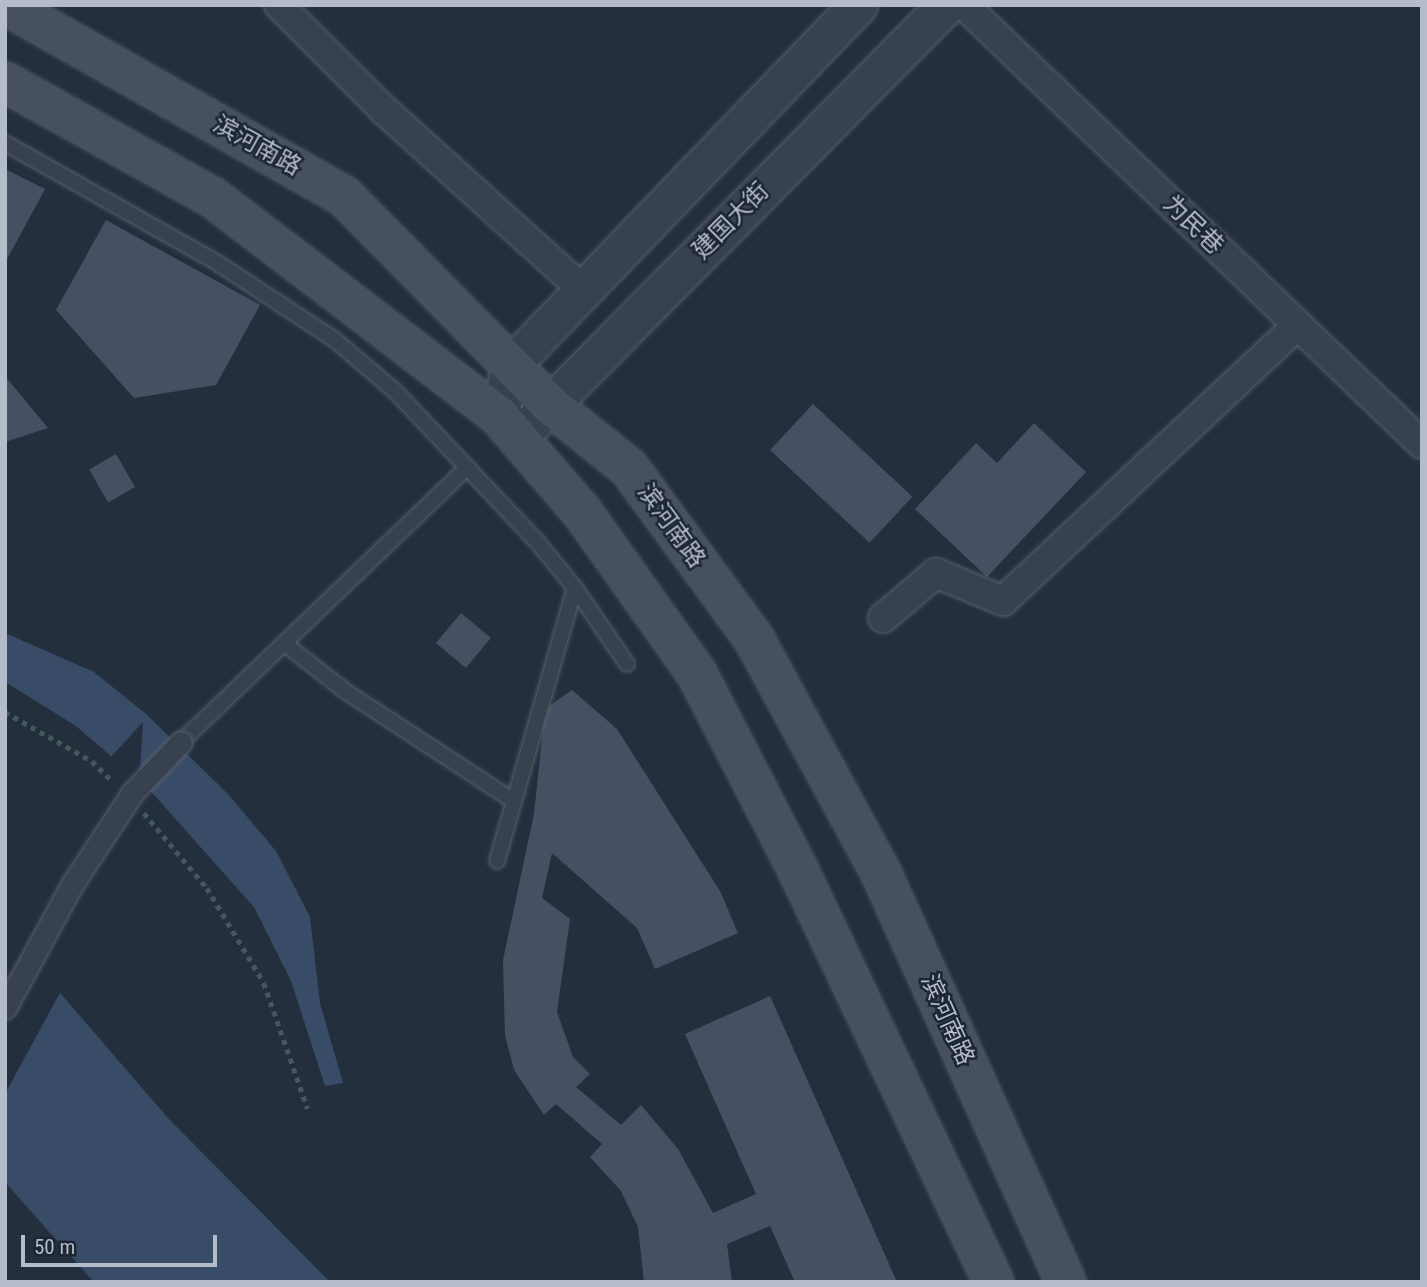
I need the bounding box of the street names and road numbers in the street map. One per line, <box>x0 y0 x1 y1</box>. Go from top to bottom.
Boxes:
street label: 滨河南路 <box>208 110 306 182</box>
street label: 建国大街 <box>687 177 775 265</box>
street label: 为民巷 <box>1157 190 1229 260</box>
street label: 滨河南路 <box>631 479 711 573</box>
street label: 滨河南路 <box>914 970 980 1070</box>

